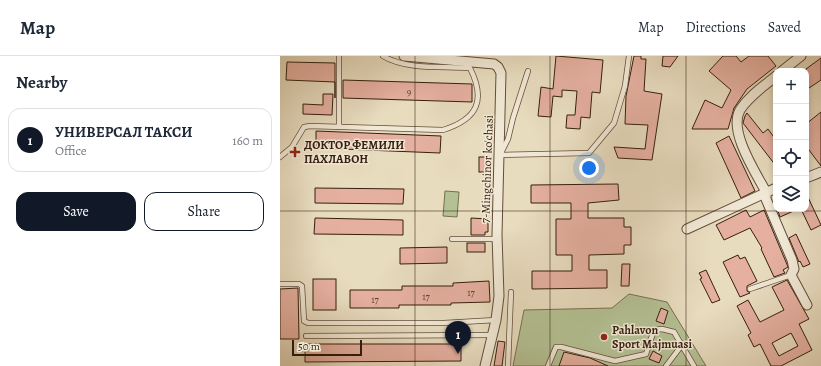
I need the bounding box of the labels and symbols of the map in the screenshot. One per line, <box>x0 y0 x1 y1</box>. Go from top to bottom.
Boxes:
house number: 9 <box>407 85 412 98</box>
street label: 7-Mingchinor ko'chasi <box>477 115 497 223</box>
place label: ДОКТОР ФЕМИЛИ ПАХЛАВОН <box>304 137 404 167</box>
marker: ДОКТОР ФЕМИЛИ ПАХЛАВОН <box>289 146 301 158</box>
your location <box>579 158 599 178</box>
house number: 17 <box>467 286 476 299</box>
house number: 17 <box>422 290 431 303</box>
house number: 17 <box>371 293 380 306</box>
pin: 1 <box>445 321 471 354</box>
place label: Pahlavon Sport Majmuasi <box>612 322 692 352</box>
marker: Pahlavon Sport Majmuasi <box>599 332 609 342</box>
scale bar <box>292 338 362 357</box>

